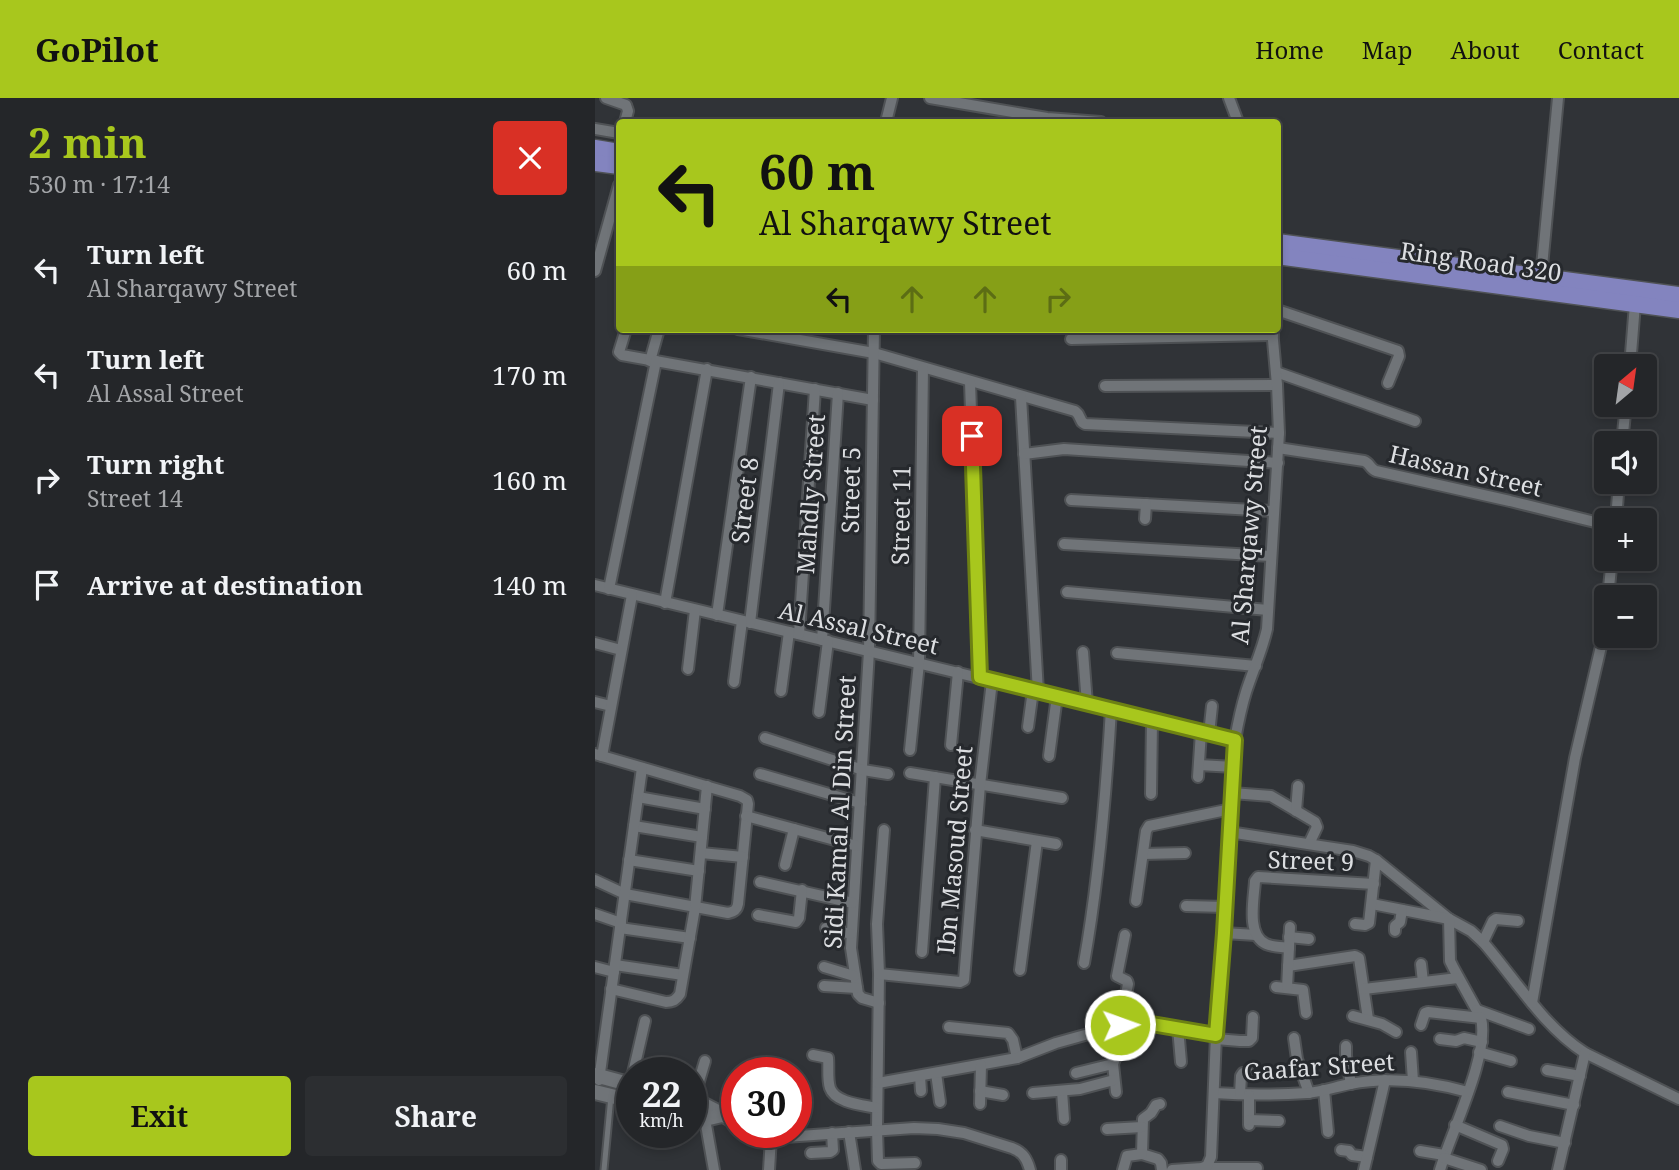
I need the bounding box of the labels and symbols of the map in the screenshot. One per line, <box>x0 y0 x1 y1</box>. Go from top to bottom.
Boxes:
street label: Ring Road 320 <box>1398 233 1564 289</box>
north arrow <box>1594 354 1657 416</box>
pin <box>942 406 1002 466</box>
street label: Mahdly Street <box>788 413 832 575</box>
street label: Al Sharqawy Street <box>1222 424 1274 646</box>
street label: Hassan Street <box>1386 436 1546 504</box>
street label: Street 5 <box>833 446 867 534</box>
street label: Street 8 <box>722 455 766 545</box>
street label: Street 11 <box>883 465 917 565</box>
street label: Al Assal Street <box>776 593 942 661</box>
street label: Sidi Kamal Al Din Street <box>815 674 863 950</box>
street label: Ibn Masoud Street <box>928 744 980 956</box>
street label: Street 9 <box>1267 842 1355 878</box>
position arrow <box>1083 988 1157 1062</box>
street label: Gaafar Street <box>1243 1044 1395 1088</box>
speed limit sign: 30 <box>721 1057 812 1148</box>

